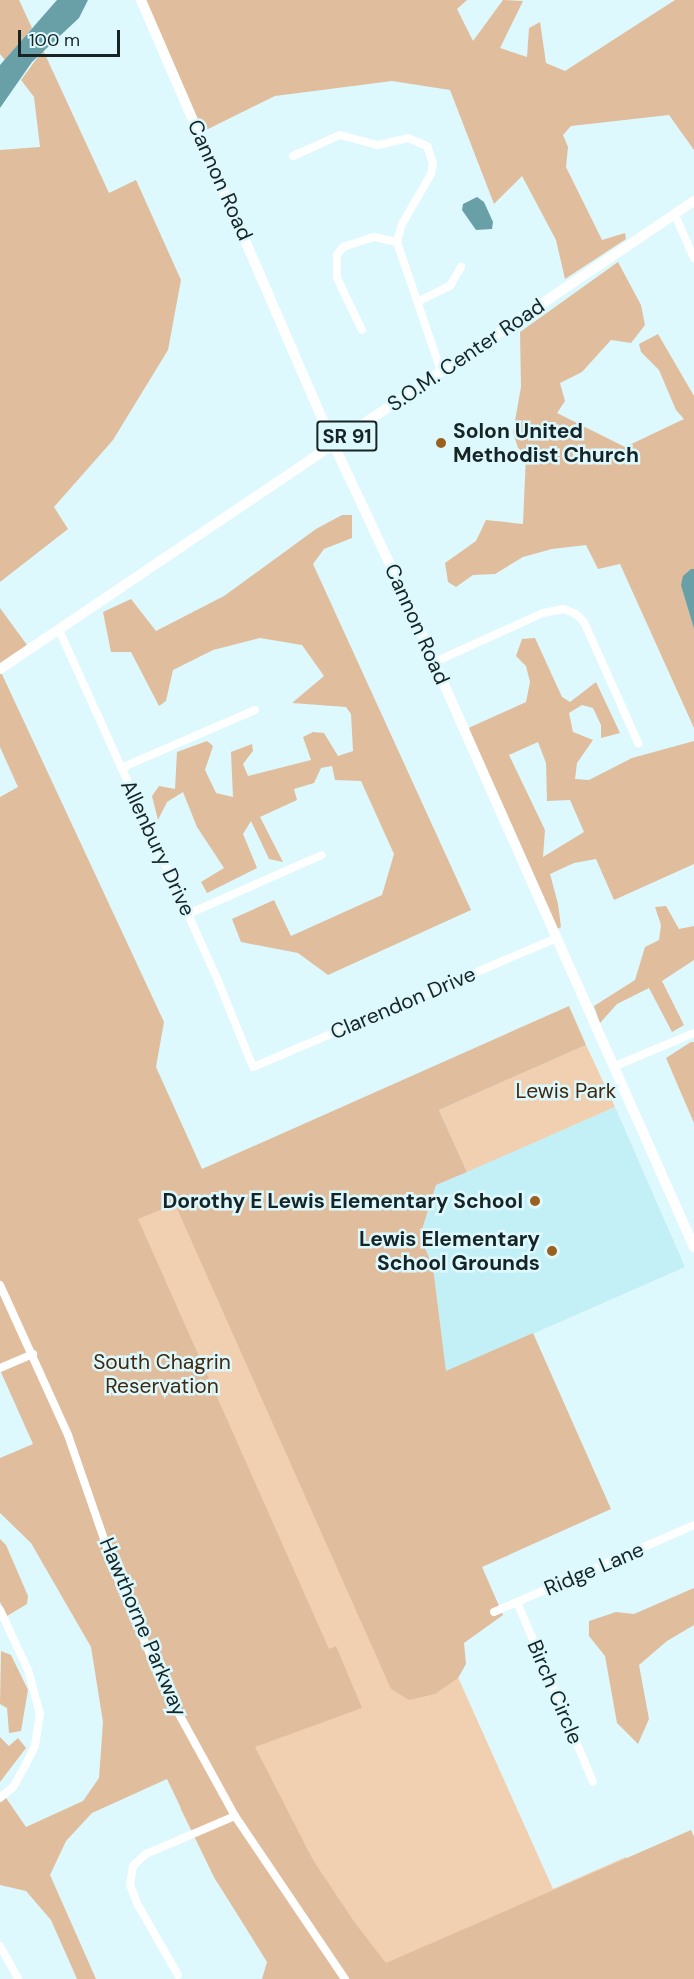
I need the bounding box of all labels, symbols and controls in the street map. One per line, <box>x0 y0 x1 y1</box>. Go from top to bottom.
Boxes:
scale bar <box>21 18 123 56</box>
text: 100 m <box>29 28 80 52</box>
street label: Cannon Road <box>182 116 258 244</box>
street label: S.O.M. Center Road <box>383 293 549 417</box>
place label: Solon United Methodist Church <box>453 418 639 468</box>
road number: SR 91 <box>316 419 378 453</box>
marker: Solon United Methodist Church <box>434 436 448 450</box>
street label: Cannon Road <box>379 560 455 688</box>
street label: Allenbury Drive <box>115 776 201 920</box>
street label: Clarendon Drive <box>327 961 479 1045</box>
park label: Lewis Park <box>516 1078 616 1104</box>
place label: Dorothy E Lewis Elementary School <box>162 1188 523 1214</box>
marker: Dorothy E Lewis Elementary School <box>528 1194 542 1208</box>
place label: Lewis Elementary School Grounds <box>359 1226 540 1276</box>
marker: Lewis Elementary School Grounds <box>545 1244 559 1258</box>
park label: South Chagrin Reservation <box>93 1349 231 1399</box>
street label: Hawthorne Parkway <box>94 1534 192 1720</box>
street label: Ridge Lane <box>540 1537 648 1601</box>
street label: Birch Circle <box>522 1636 588 1748</box>

